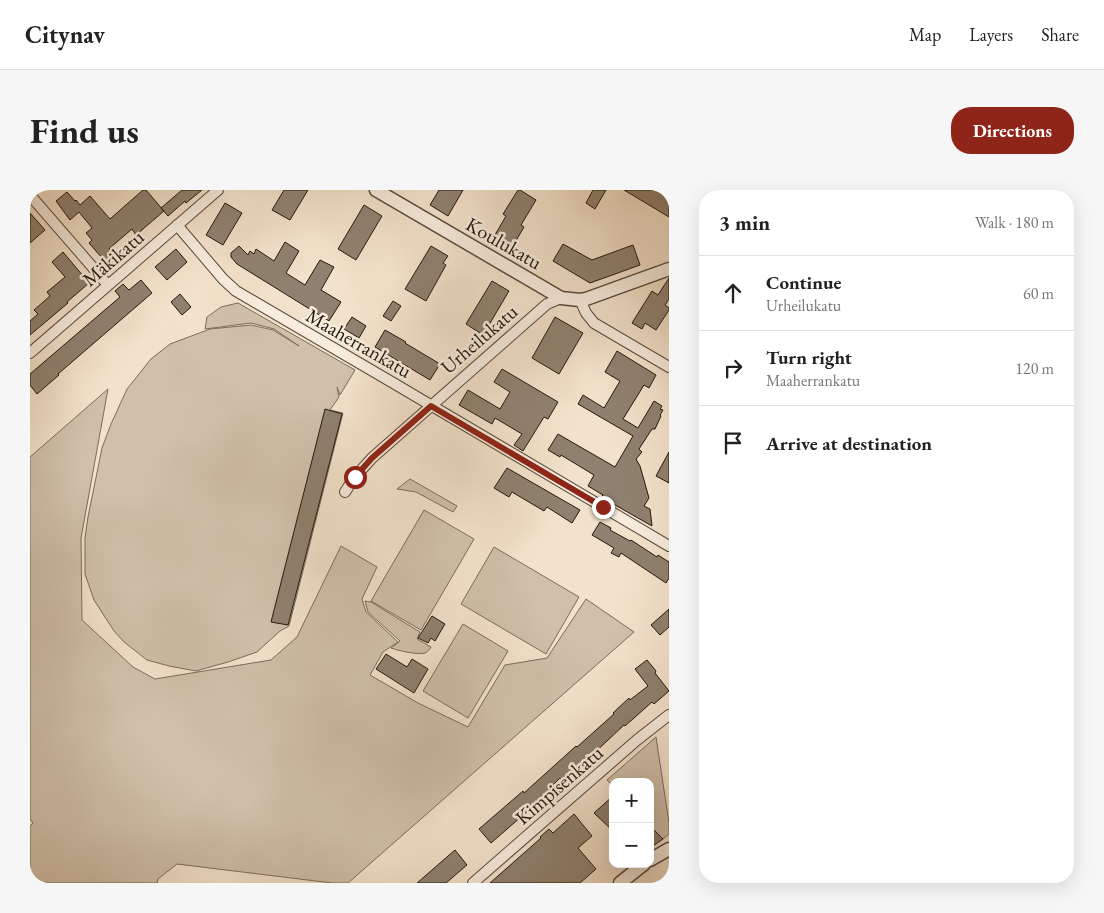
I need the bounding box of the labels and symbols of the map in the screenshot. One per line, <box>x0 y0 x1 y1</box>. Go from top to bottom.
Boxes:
street label: Koulukatu <box>461 211 547 275</box>
street label: Mäkikatu <box>77 224 150 292</box>
street label: Urheilukatu <box>435 298 523 380</box>
street label: Maaherrankatu <box>302 302 417 384</box>
route start <box>344 466 367 489</box>
route end <box>592 496 615 519</box>
street label: Kimpisenkatu <box>510 739 609 830</box>

